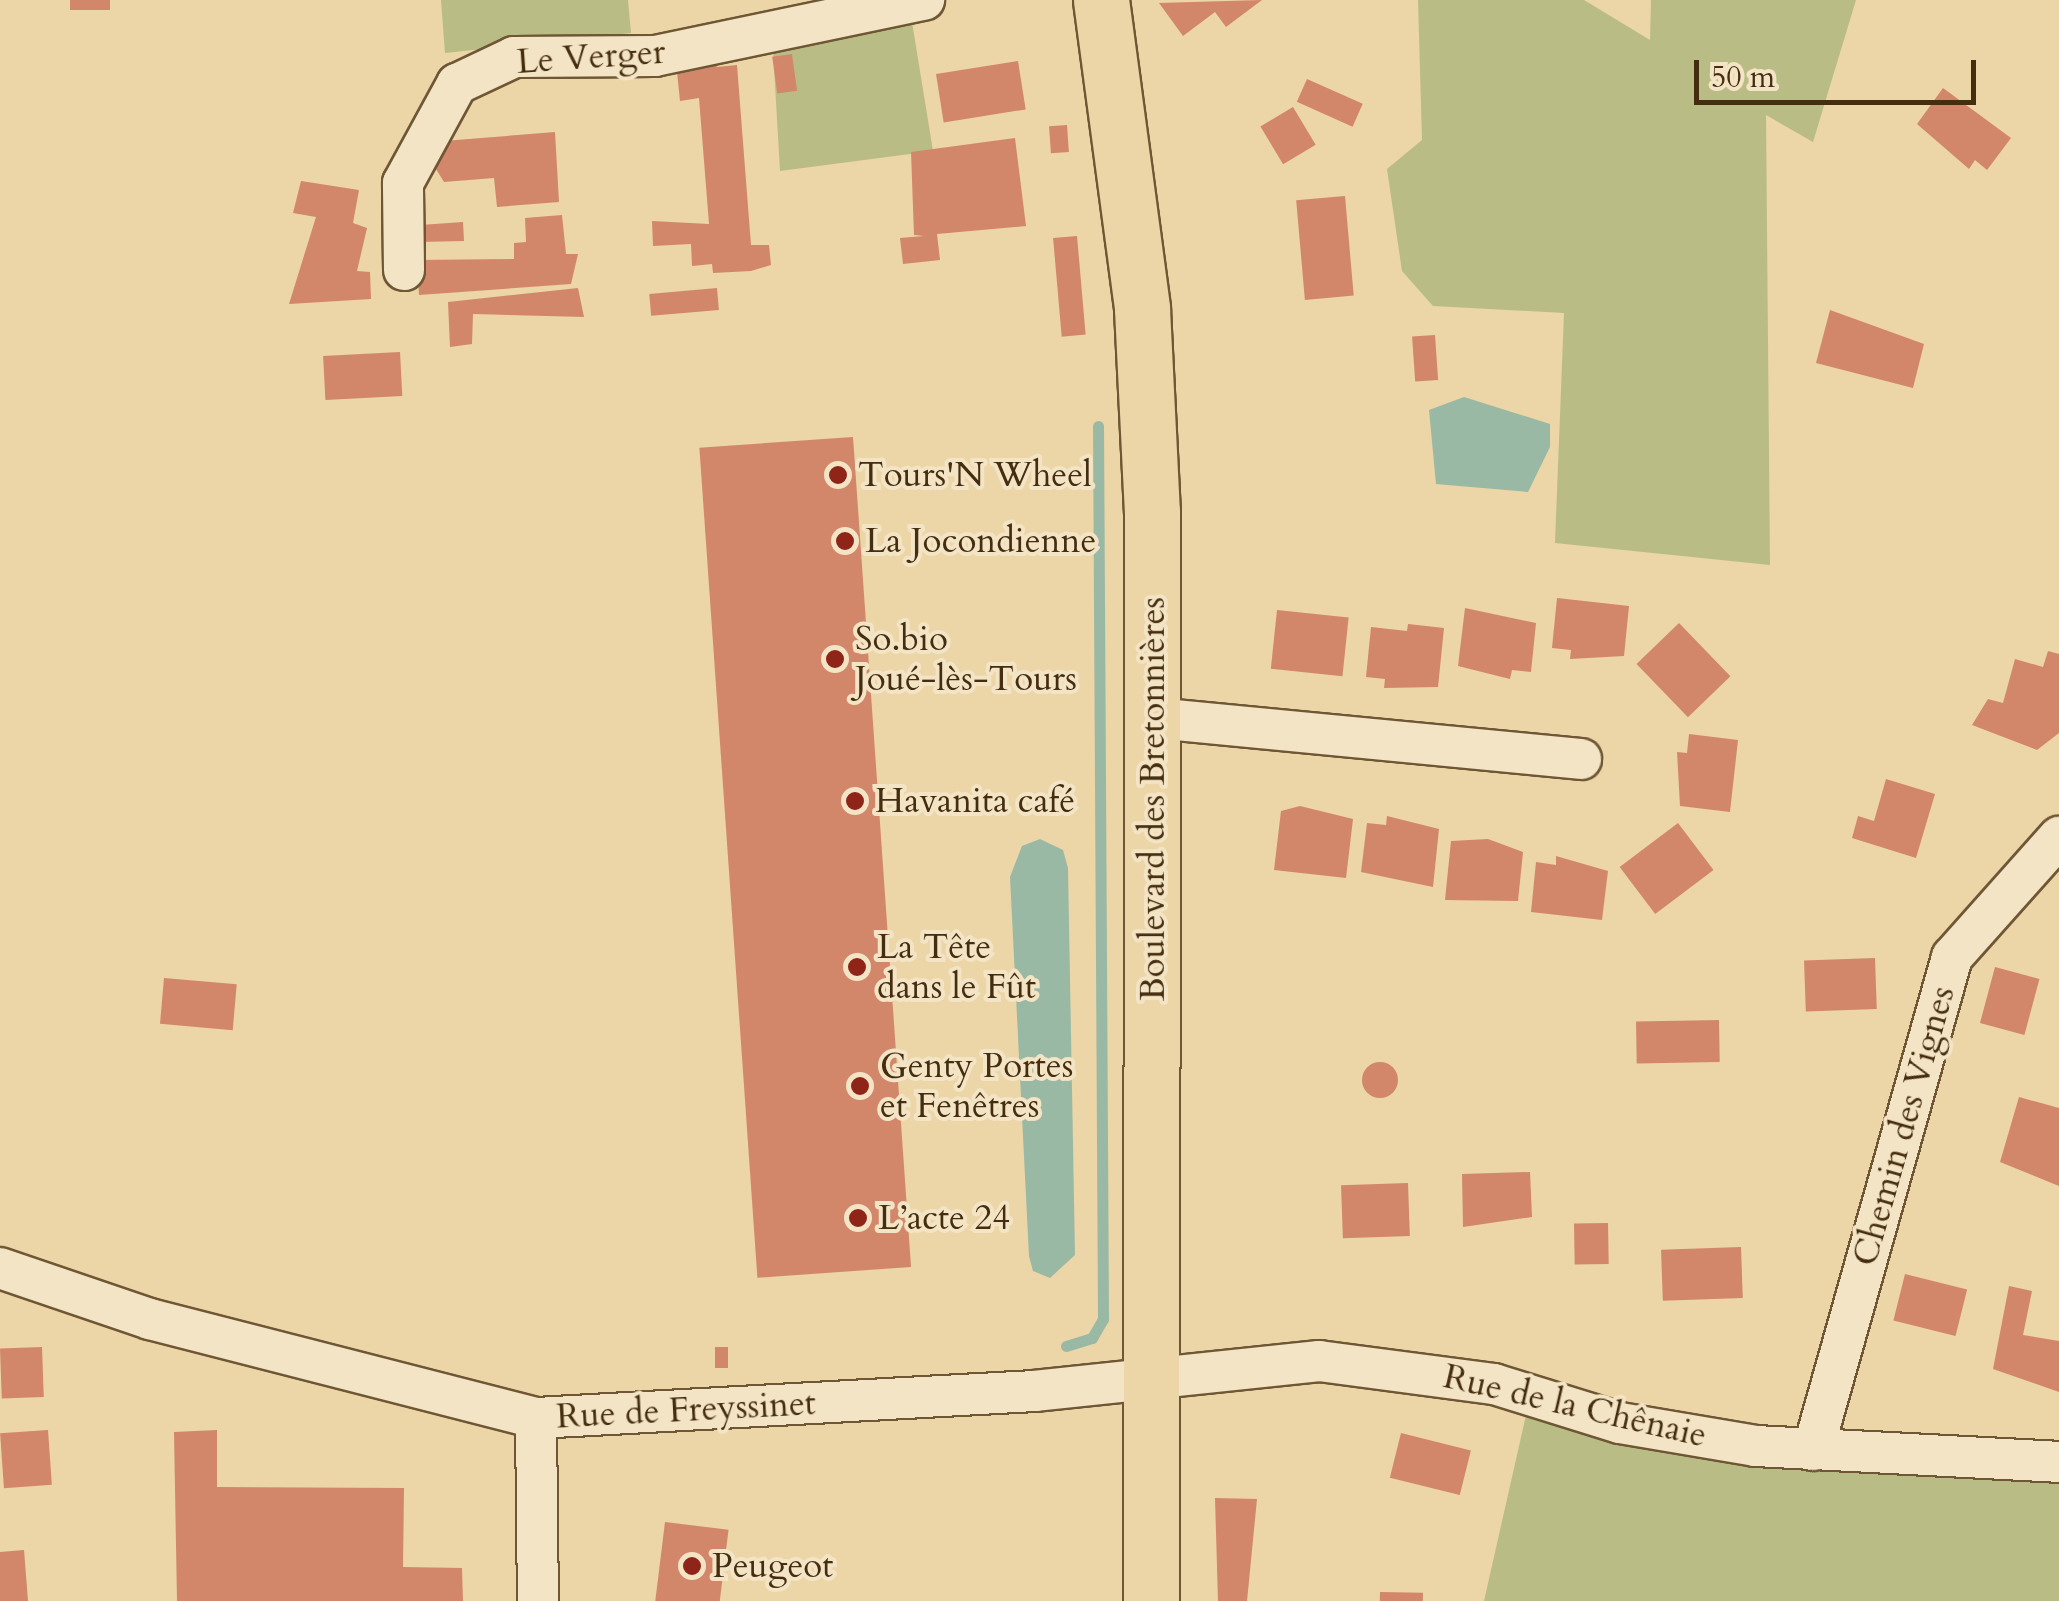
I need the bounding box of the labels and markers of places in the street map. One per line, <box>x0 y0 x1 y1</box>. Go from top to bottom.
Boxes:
place label: Tours'N Wheel <box>858 454 1092 496</box>
marker: Tours'N Wheel <box>827 464 849 486</box>
place label: La Jocondienne <box>865 520 1096 562</box>
marker: La Jocondienne <box>834 530 856 552</box>
place label: So.bio Joué-lès-Tours <box>855 618 1077 700</box>
marker: So.bio Joué-lès-Tours <box>824 648 846 670</box>
place label: Havanita café <box>875 780 1075 822</box>
marker: Havanita café <box>844 790 866 812</box>
place label: La Tête dans le Fût <box>877 926 1036 1008</box>
marker: La Tête dans le Fût <box>846 956 868 978</box>
place label: Genty Portes et Fenêtres <box>880 1045 1073 1127</box>
marker: Genty Portes et Fenêtres <box>849 1075 871 1097</box>
place label: L’acte 24 <box>878 1197 1010 1239</box>
marker: L’acte 24 <box>847 1207 869 1229</box>
place label: Peugeot <box>712 1545 833 1587</box>
marker: Peugeot <box>681 1555 703 1577</box>

